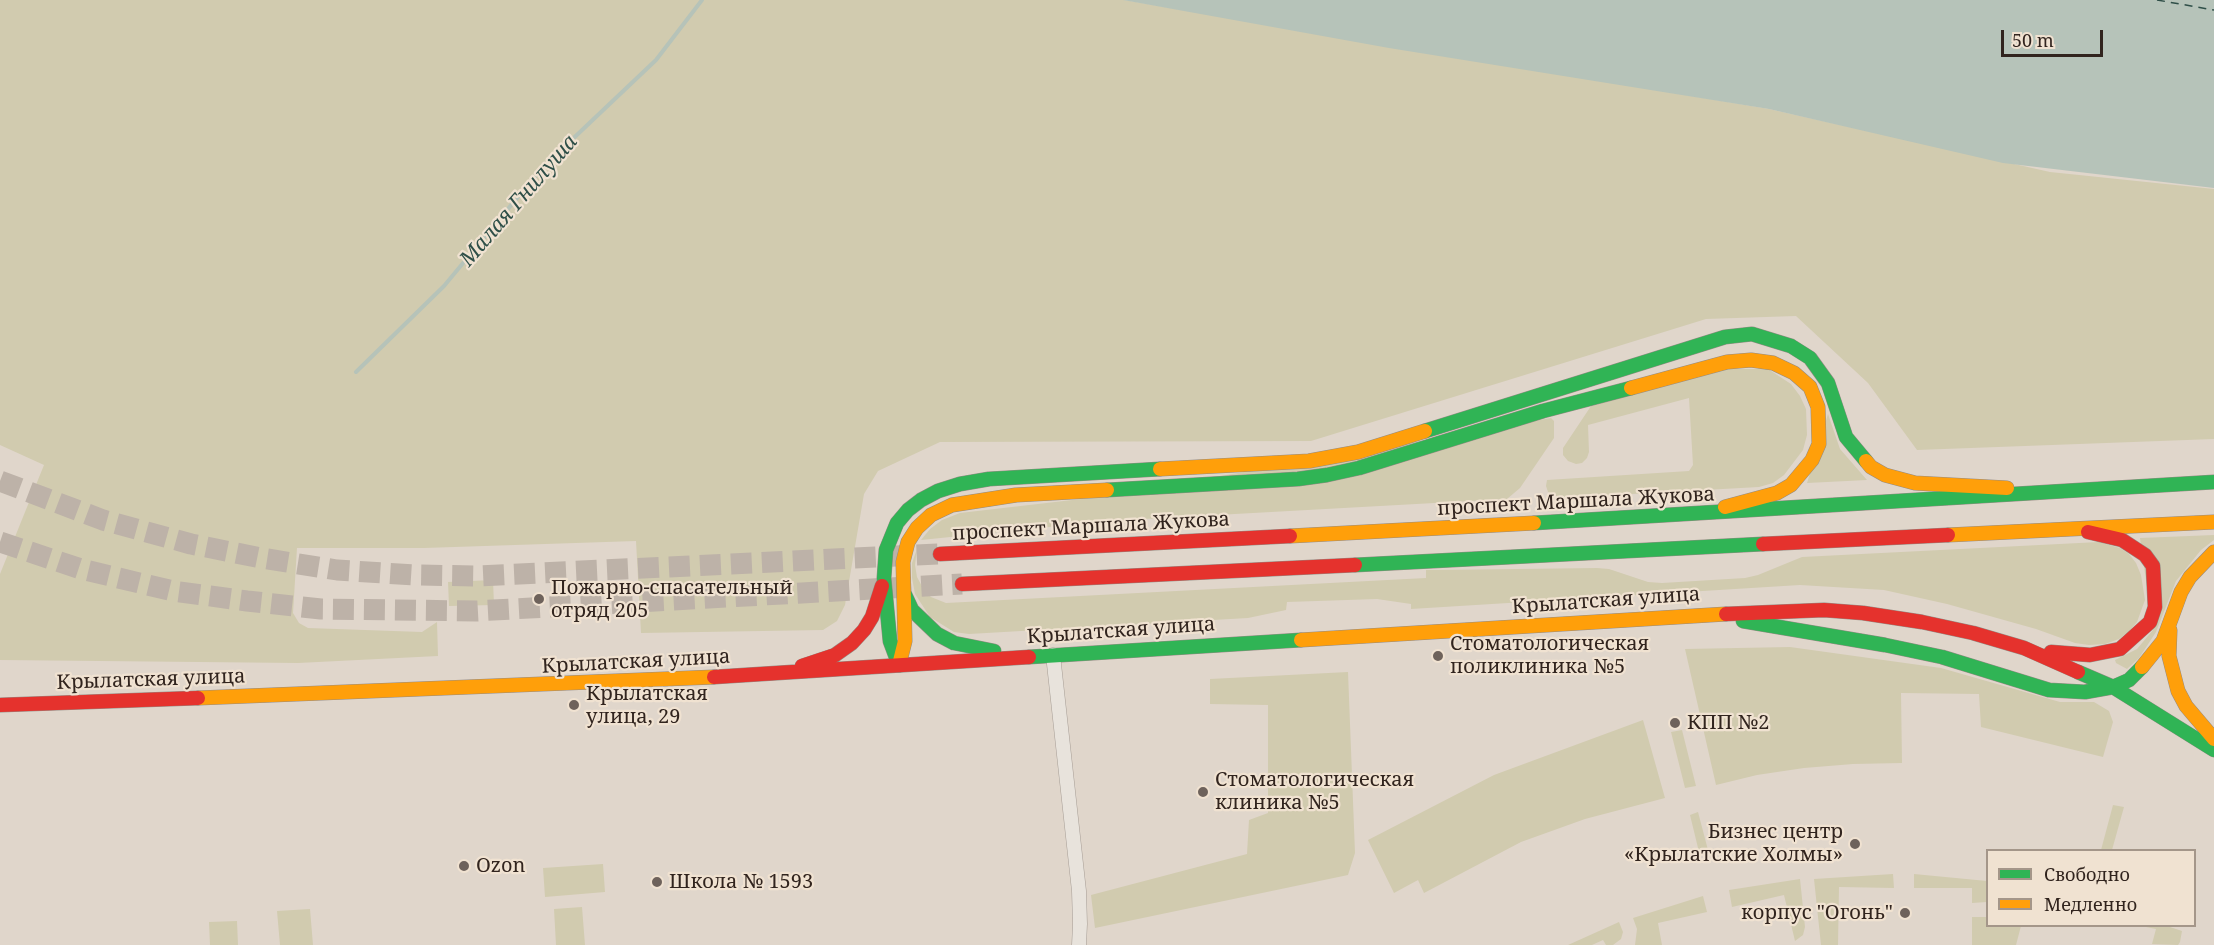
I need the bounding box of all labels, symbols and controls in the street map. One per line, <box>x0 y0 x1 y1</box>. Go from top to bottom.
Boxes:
scale bar <box>2004 18 2106 56</box>
text: 50 m <box>2012 28 2054 52</box>
water label: Малая Гнилуша <box>455 130 583 272</box>
street label: проспект Маршала Жукова <box>1437 483 1715 521</box>
street label: проспект Маршала Жукова <box>952 508 1230 546</box>
place label: Пожарно-спасательный отряд 205 <box>551 576 793 623</box>
street label: Крылатская улица <box>1511 582 1701 620</box>
marker: Пожарно-спасательный отряд 205 <box>532 592 546 606</box>
street label: Крылатская улица <box>1026 612 1216 650</box>
place label: Стоматологическая поликлиника №5 <box>1450 632 1649 679</box>
street label: Крылатская улица <box>541 645 731 679</box>
marker: Стоматологическая поликлиника №5 <box>1431 649 1445 663</box>
street label: Крылатская улица <box>56 665 246 695</box>
place label: Крылатская улица, 29 <box>586 682 708 729</box>
marker: Крылатская улица, 29 <box>567 698 581 712</box>
place label: КПП №2 <box>1687 711 1769 735</box>
marker: КПП №2 <box>1668 716 1682 730</box>
place label: Стоматологическая клиника №5 <box>1215 768 1414 815</box>
marker: Стоматологическая клиника №5 <box>1196 785 1210 799</box>
place label: Бизнес центр «Крылатские Холмы» <box>1624 820 1843 867</box>
marker: Бизнес центр «Крылатские Холмы» <box>1848 837 1862 851</box>
legend <box>1986 849 2196 927</box>
place label: Ozon <box>476 854 525 878</box>
marker: Ozon <box>457 859 471 873</box>
text: Свободно <box>2044 862 2130 886</box>
place label: Школа № 1593 <box>669 870 813 894</box>
marker: Школа № 1593 <box>650 875 664 889</box>
text: Медленно <box>2044 892 2137 916</box>
place label: корпус "Огонь" <box>1741 901 1893 925</box>
marker: корпус "Огонь" <box>1898 906 1912 920</box>

